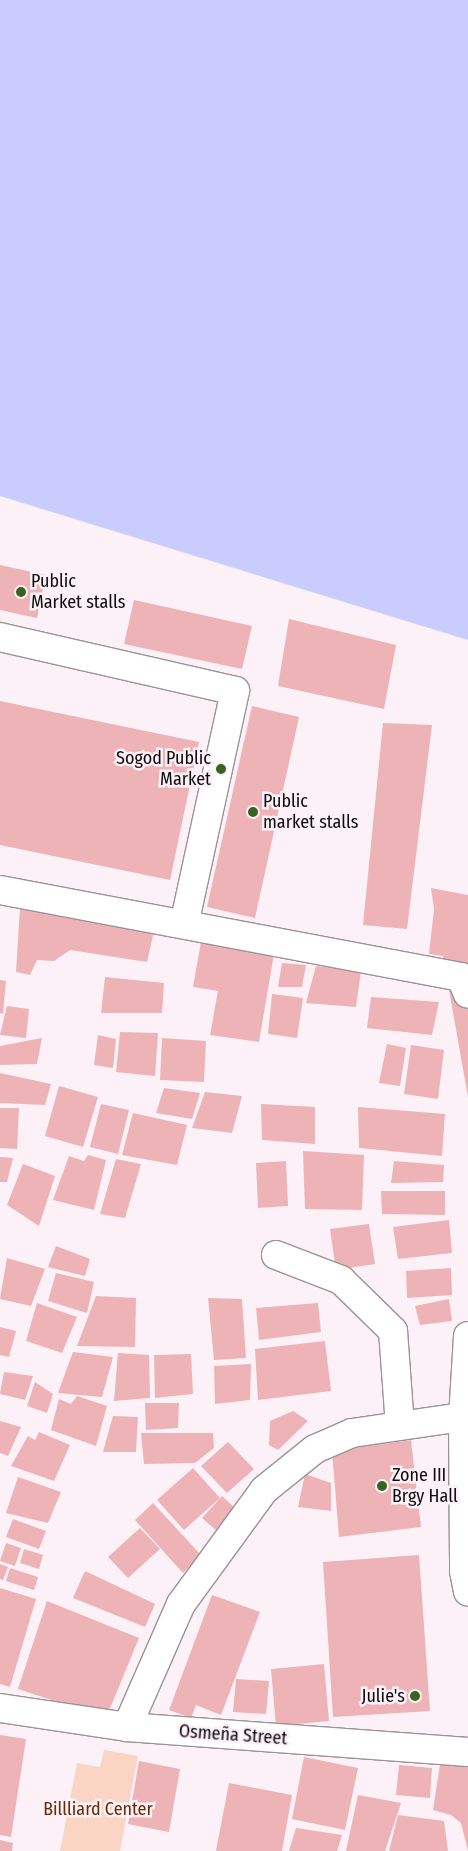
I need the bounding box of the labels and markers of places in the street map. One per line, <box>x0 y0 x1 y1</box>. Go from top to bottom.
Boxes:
place label: Public Market stalls <box>31 571 125 614</box>
marker: Public Market stalls <box>15 586 27 598</box>
place label: Sogod Public Market <box>116 748 211 791</box>
marker: Sogod Public Market <box>215 763 227 775</box>
place label: Public market stalls <box>263 791 358 834</box>
marker: Public market stalls <box>247 806 259 818</box>
place label: Zone III Brgy Hall <box>392 1465 458 1508</box>
marker: Zone III Brgy Hall <box>376 1480 388 1492</box>
place label: Julie's <box>362 1685 405 1707</box>
marker: Julie's <box>409 1690 421 1702</box>

